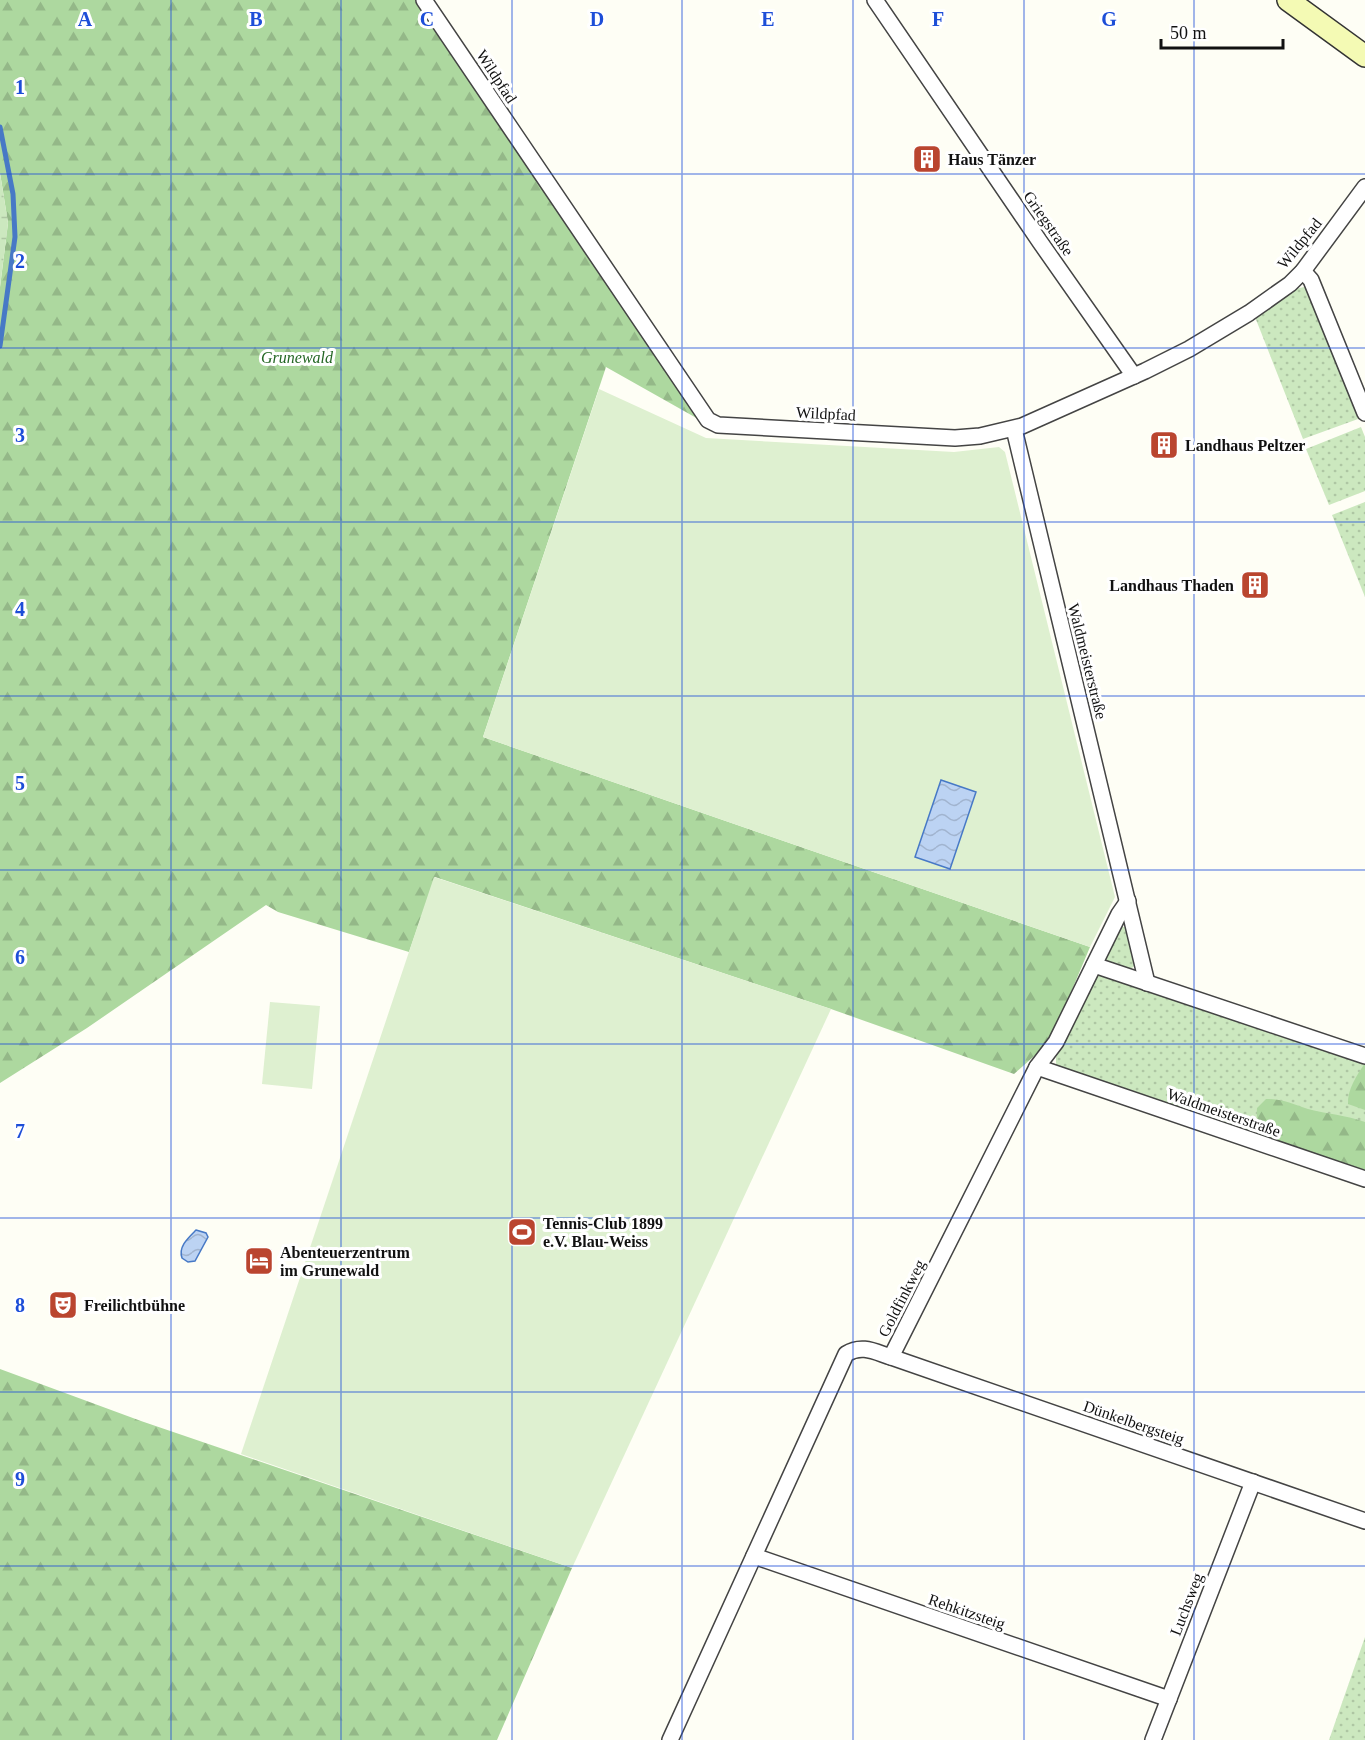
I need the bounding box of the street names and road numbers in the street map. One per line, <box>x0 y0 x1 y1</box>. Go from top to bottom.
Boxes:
street label: Wildpfad <box>472 47 520 107</box>
street label: Griegstraße <box>1019 188 1077 259</box>
street label: Wildpfad <box>1274 215 1326 273</box>
street label: Wildpfad <box>796 403 856 425</box>
street label: Waldmeisterstraße <box>1065 601 1110 721</box>
street label: Waldmeisterstraße <box>1165 1085 1283 1140</box>
street label: Goldfinkweg <box>875 1257 929 1340</box>
street label: Dünkelbergsteig <box>1081 1397 1186 1449</box>
street label: Luchsweg <box>1167 1570 1207 1638</box>
street label: Rehkitzsteig <box>926 1590 1007 1633</box>

